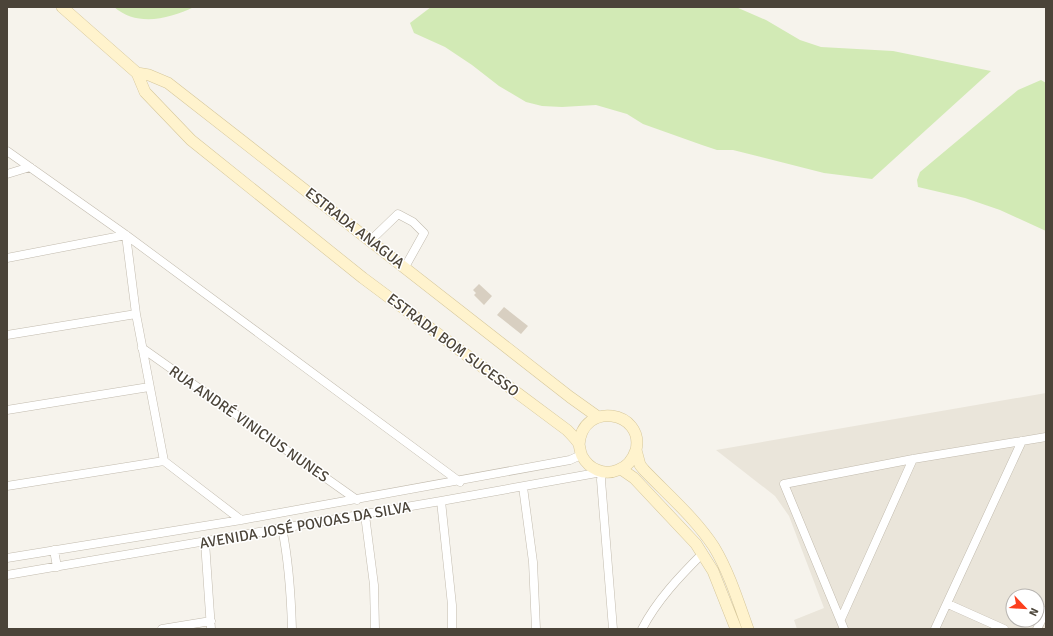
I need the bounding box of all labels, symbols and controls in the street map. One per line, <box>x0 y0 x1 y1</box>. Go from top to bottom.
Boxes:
street label: ESTRADA ANAGUA <box>302 184 408 272</box>
street label: ESTRADA BOM SUCESSO <box>383 290 523 401</box>
street label: RUA ANDRÉ VINICIUS NUNES <box>166 361 333 486</box>
street label: AVENIDA JOSÉ POVOAS DA SILVA <box>198 497 412 552</box>
north arrow <box>1005 588 1045 628</box>
text: N <box>1026 606 1041 618</box>

